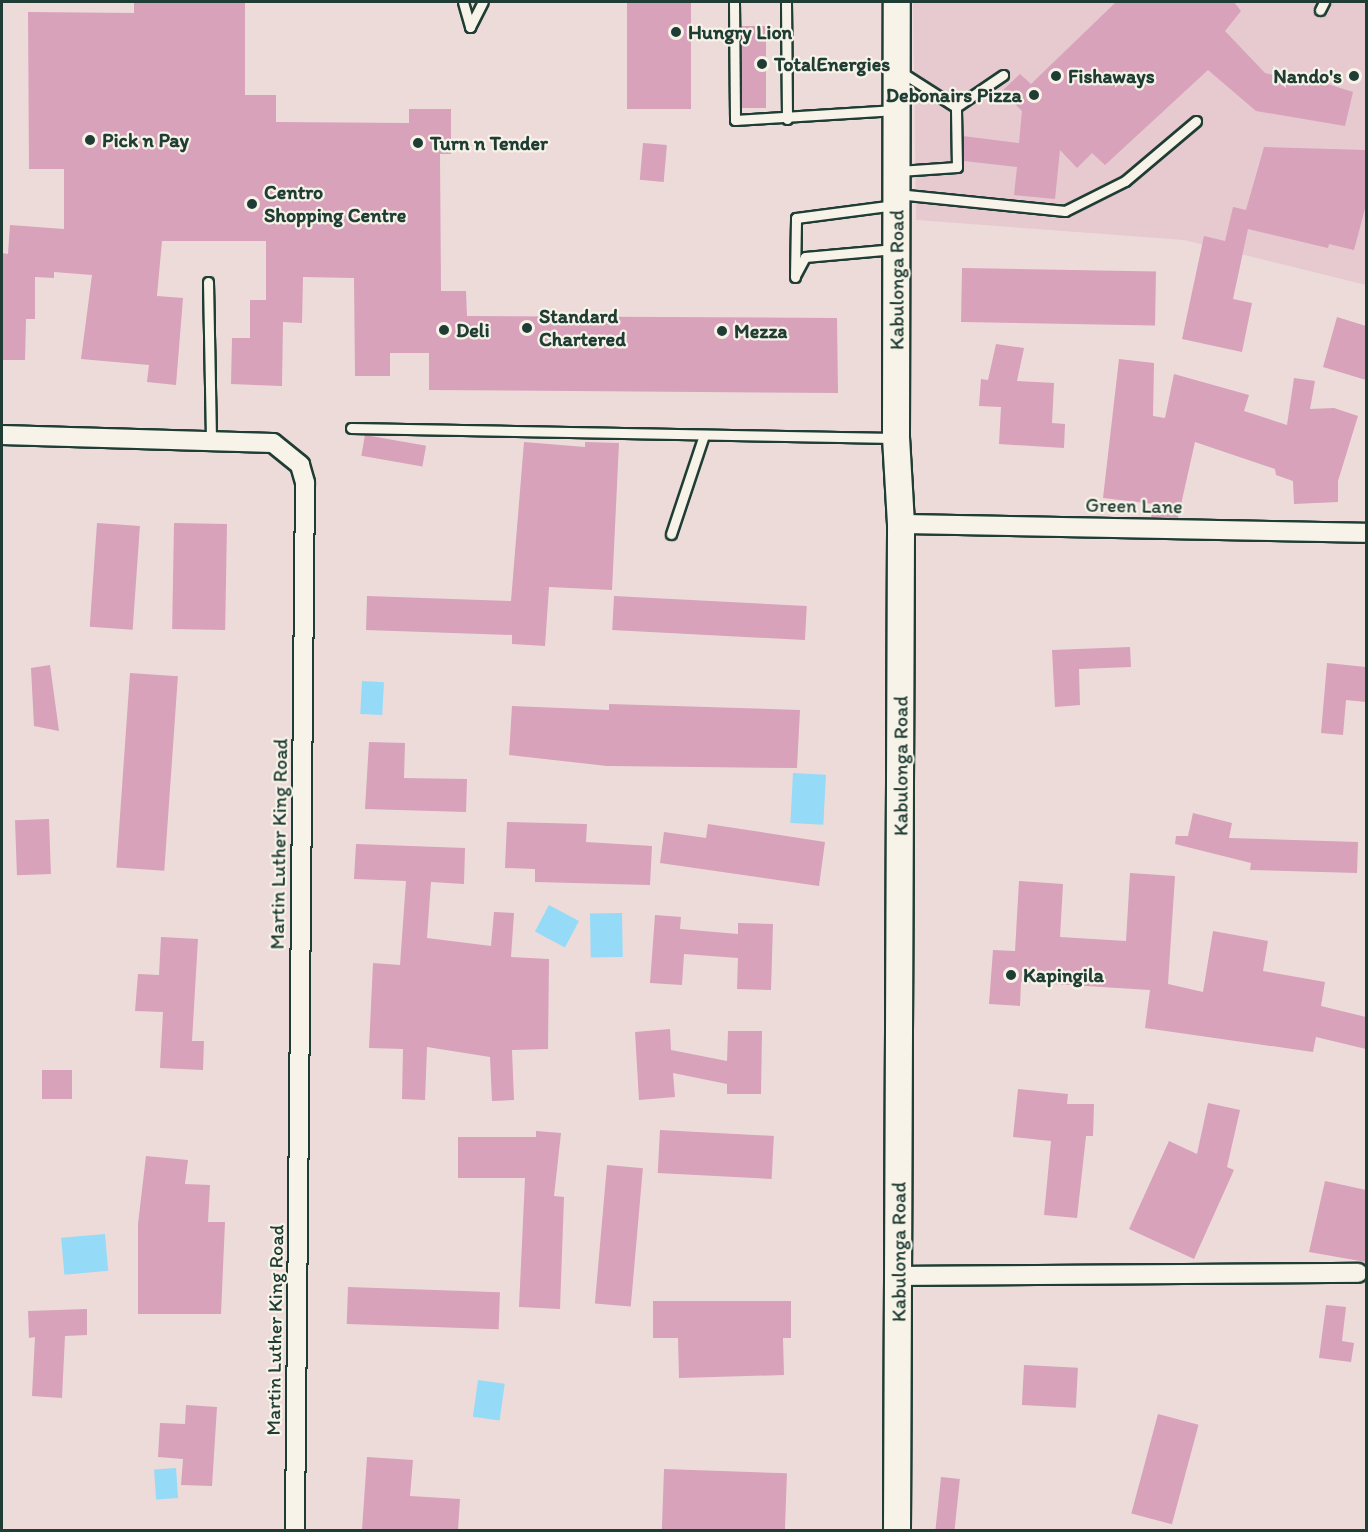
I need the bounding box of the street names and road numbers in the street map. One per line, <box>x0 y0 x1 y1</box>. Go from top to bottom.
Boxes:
street label: Kabulonga Road <box>885 210 909 350</box>
street label: Green Lane <box>1085 493 1183 519</box>
street label: Kabulonga Road <box>889 696 913 836</box>
street label: Martin Luther King Road <box>265 739 293 949</box>
street label: Kabulonga Road <box>887 1182 911 1322</box>
street label: Martin Luther King Road <box>261 1225 289 1435</box>

